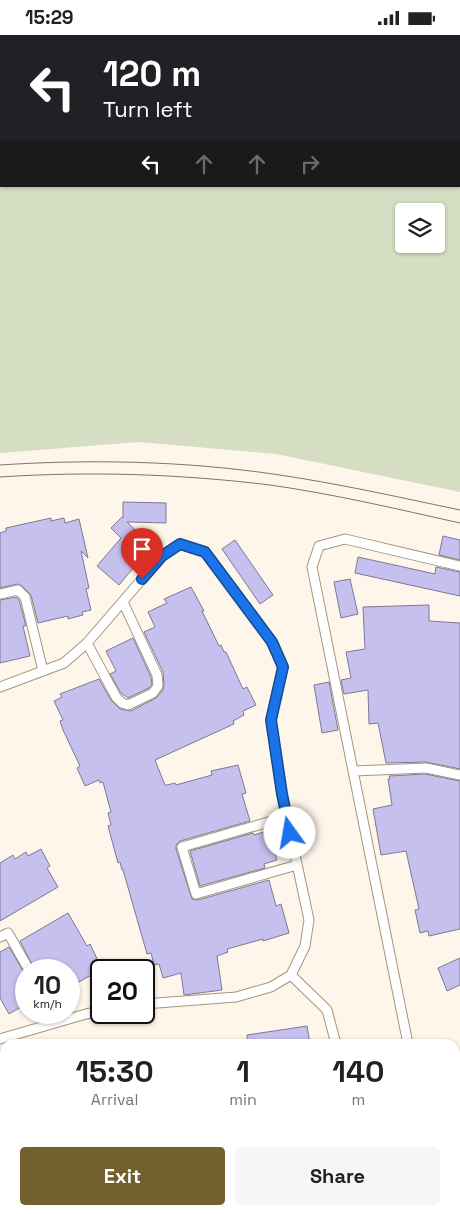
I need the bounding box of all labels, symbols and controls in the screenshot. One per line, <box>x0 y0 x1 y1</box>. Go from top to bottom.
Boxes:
text: 15:29 <box>25 5 74 30</box>
text: 120 m <box>103 52 201 96</box>
icon: left <box>20 55 85 120</box>
text: Turn left <box>103 95 193 123</box>
icon: left <box>137 150 165 178</box>
icon: ahead <box>190 150 218 178</box>
icon: ahead <box>243 150 271 178</box>
icon: right <box>296 150 324 178</box>
map controls <box>395 203 445 253</box>
button: layers <box>395 203 445 253</box>
pin <box>121 528 163 579</box>
icon: arrive <box>128 535 156 563</box>
position arrow <box>263 806 315 858</box>
speed limit sign: 20 <box>90 959 155 1024</box>
text: 10 <box>34 969 61 1001</box>
text: km/h <box>33 996 62 1012</box>
text: 15:30 <box>76 1052 154 1091</box>
text: 1 <box>236 1052 250 1091</box>
text: 140 <box>332 1052 384 1091</box>
text: Arrival <box>91 1089 138 1110</box>
text: min <box>229 1089 257 1110</box>
text: m <box>351 1089 365 1110</box>
button: Exit <box>20 1147 225 1205</box>
button: Share <box>235 1147 440 1205</box>

